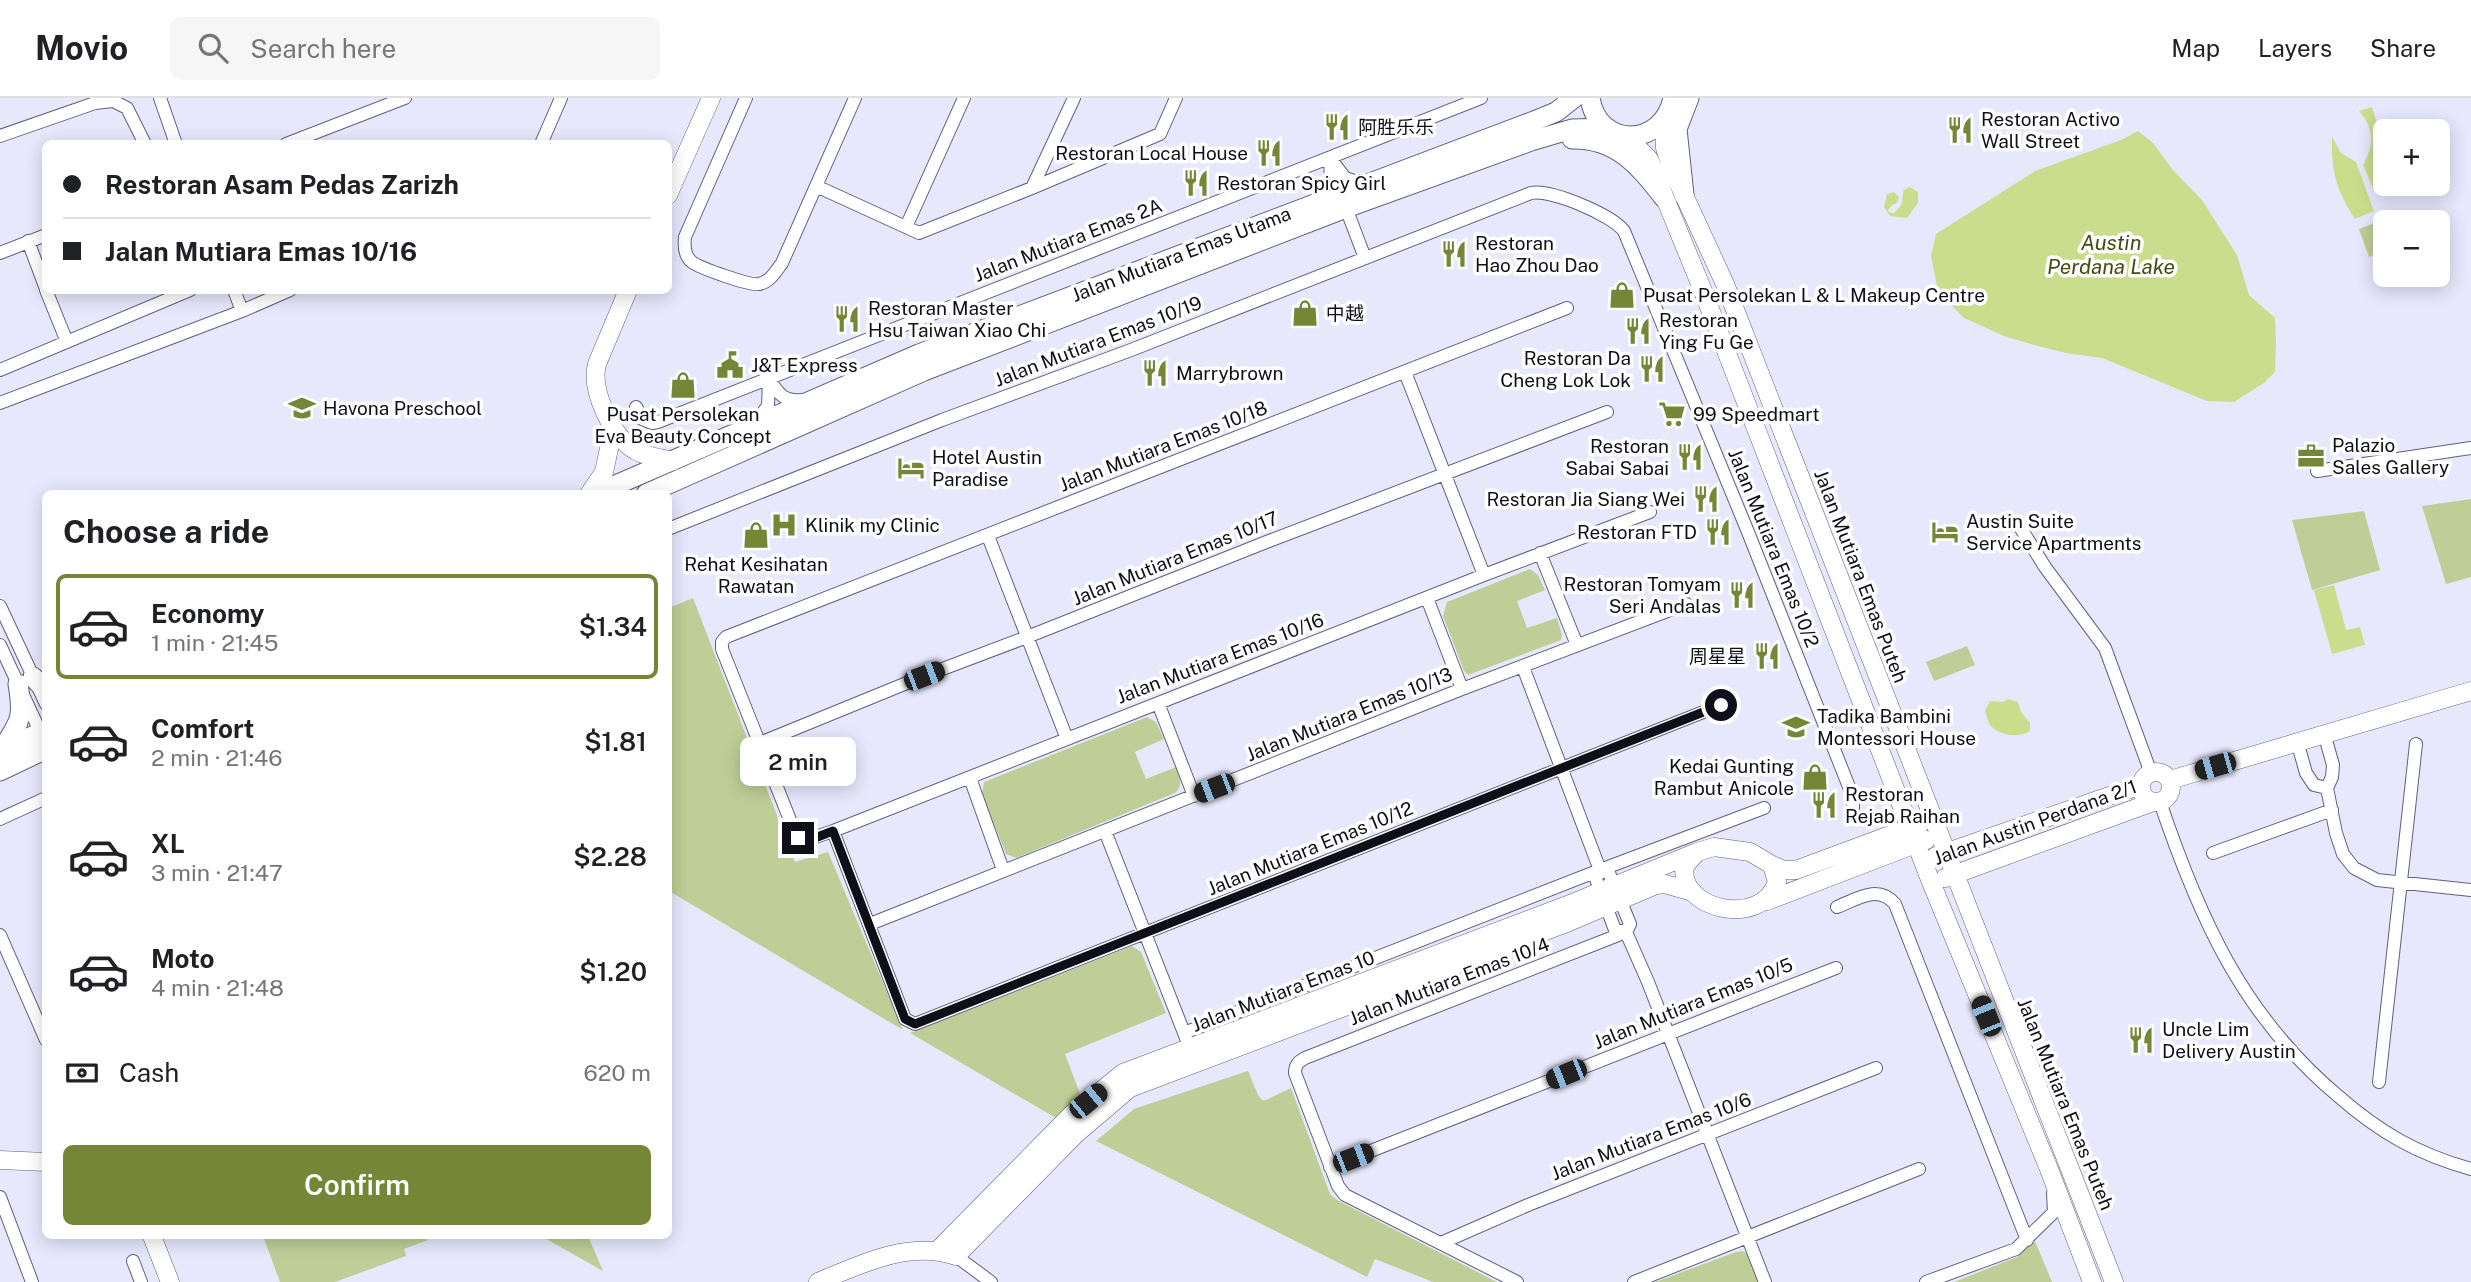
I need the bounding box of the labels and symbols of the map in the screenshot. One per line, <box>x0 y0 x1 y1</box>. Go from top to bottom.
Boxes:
place label: Restoran Activo Wall Street <box>1981 108 2120 152</box>
restaurant icon: 阿胜乐乐 <box>1322 112 1352 142</box>
restaurant icon: Restoran Activo Wall Street <box>1945 115 1975 145</box>
place label: 阿胜乐乐 <box>1358 116 1434 138</box>
restaurant icon: Restoran Local House <box>1254 138 1284 168</box>
place label: Restoran Local House <box>1055 142 1248 164</box>
restaurant icon: Restoran Spicy Girl <box>1181 168 1211 198</box>
place label: Restoran Spicy Girl <box>1217 172 1386 194</box>
street label: Jalan Mutiara Emas 2A <box>971 194 1165 286</box>
street label: Jalan Mutiara Emas Utama <box>1068 202 1294 306</box>
water label: Austin Perdana Lake <box>2047 230 2175 279</box>
place label: Restoran Hao Zhou Dao <box>1475 232 1599 276</box>
restaurant icon: Restoran Hao Zhou Dao <box>1439 239 1469 269</box>
shop icon: Pusat Persolekan L & L Makeup Centre <box>1607 280 1637 310</box>
place label: Pusat Persolekan L & L Makeup Centre <box>1643 284 1985 306</box>
street label: Jalan Mutiara Emas 10/19 <box>991 291 1205 391</box>
place label: Restoran Master Hsu Taiwan Xiao Chi <box>868 297 1046 341</box>
shop icon: 中越 <box>1290 298 1320 328</box>
place label: 中越 <box>1326 302 1364 324</box>
restaurant icon: Restoran Master Hsu Taiwan Xiao Chi <box>832 304 862 334</box>
place label: Restoran Ying Fu Ge <box>1659 309 1754 353</box>
restaurant icon: Restoran Ying Fu Ge <box>1623 316 1653 346</box>
place label: Restoran Da Cheng Lok Lok <box>1500 347 1631 391</box>
public building icon: J&T Express <box>715 350 745 380</box>
place label: J&T Express <box>751 354 858 376</box>
restaurant icon: Restoran Da Cheng Lok Lok <box>1637 354 1667 384</box>
restaurant icon: Marrybrown <box>1140 358 1170 388</box>
place label: Marrybrown <box>1176 362 1284 384</box>
shop icon: Pusat Persolekan Eva Beauty Concept <box>668 370 698 400</box>
school or university icon: Havona Preschool <box>287 393 317 423</box>
street label: Jalan Mutiara Emas 10/18 <box>1056 396 1270 496</box>
place label: Havona Preschool <box>323 397 482 419</box>
supermarket icon: 99 Speedmart <box>1657 399 1687 429</box>
place label: Pusat Persolekan Eva Beauty Concept <box>594 403 772 447</box>
place label: 99 Speedmart <box>1693 403 1820 425</box>
place label: Palazio Sales Gallery <box>2332 434 2449 478</box>
place label: Restoran Sabai Sabai <box>1565 435 1669 479</box>
office icon: Palazio Sales Gallery <box>2296 441 2326 471</box>
restaurant icon: Restoran Sabai Sabai <box>1675 442 1705 472</box>
place label: Hotel Austin Paradise <box>932 446 1042 490</box>
street label: Jalan Mutiara Emas 10/2 <box>1724 446 1824 650</box>
hotel icon: Hotel Austin Paradise <box>896 453 926 483</box>
street label: Jalan Mutiara Emas Puteh <box>1810 466 1912 686</box>
restaurant icon: Restoran Jia Siang Wei <box>1691 484 1721 514</box>
place label: Restoran Jia Siang Wei <box>1486 488 1685 510</box>
street label: Jalan Mutiara Emas 10/17 <box>1069 507 1281 609</box>
hospital icon: Klinik my Clinic <box>769 510 799 540</box>
place label: Austin Suite Service Apartments <box>1966 510 2141 554</box>
place label: Klinik my Clinic <box>805 514 940 536</box>
restaurant icon: Restoran FTD <box>1703 517 1733 547</box>
hotel icon: Austin Suite Service Apartments <box>1930 517 1960 547</box>
shop icon: Rehat Kesihatan Rawatan <box>741 520 771 550</box>
place label: Restoran FTD <box>1577 521 1697 543</box>
place label: Rehat Kesihatan Rawatan <box>684 553 828 597</box>
place label: Restoran Tomyam Seri Andalas <box>1564 573 1721 617</box>
restaurant icon: Restoran Tomyam Seri Andalas <box>1727 580 1757 610</box>
street label: Jalan Mutiara Emas 10/16 <box>1113 608 1327 708</box>
restaurant icon: 周星星 <box>1752 641 1782 671</box>
place label: 周星星 <box>1689 645 1746 667</box>
car <box>901 659 948 693</box>
street label: Jalan Mutiara Emas 10/13 <box>1243 662 1455 766</box>
route start <box>1705 689 1737 721</box>
place label: Tadika Bambini Montessori House <box>1817 705 1976 749</box>
school or university icon: Tadika Bambini Montessori House <box>1781 712 1811 742</box>
callout: 2 min <box>740 736 856 786</box>
car <box>2192 750 2239 782</box>
place label: Kedai Gunting Rambut Anicole <box>1654 755 1794 799</box>
shop icon: Kedai Gunting Rambut Anicole <box>1800 762 1830 792</box>
car <box>1191 771 1238 805</box>
street label: Jalan Austin Perdana 2/1 <box>1930 775 2140 869</box>
place label: Restoran Rejab Raihan <box>1845 783 1960 827</box>
restaurant icon: Restoran Rejab Raihan <box>1809 790 1839 820</box>
street label: Jalan Mutiara Emas 10/12 <box>1204 797 1416 899</box>
route end <box>782 822 814 854</box>
street label: Jalan Mutiara Emas 10/4 <box>1346 933 1552 1029</box>
street label: Jalan Mutiara Emas 10 <box>1188 946 1378 1036</box>
street label: Jalan Mutiara Emas 10/5 <box>1590 953 1796 1053</box>
car <box>1969 993 2004 1039</box>
street label: Jalan Mutiara Emas Puteh <box>2013 995 2119 1213</box>
place label: Uncle Lim Delivery Austin <box>2162 1018 2296 1062</box>
restaurant icon: Uncle Lim Delivery Austin <box>2126 1025 2156 1055</box>
car <box>1543 1056 1590 1092</box>
car <box>1066 1080 1111 1122</box>
street label: Jalan Mutiara Emas 10/6 <box>1548 1088 1754 1184</box>
car <box>1330 1141 1377 1175</box>

